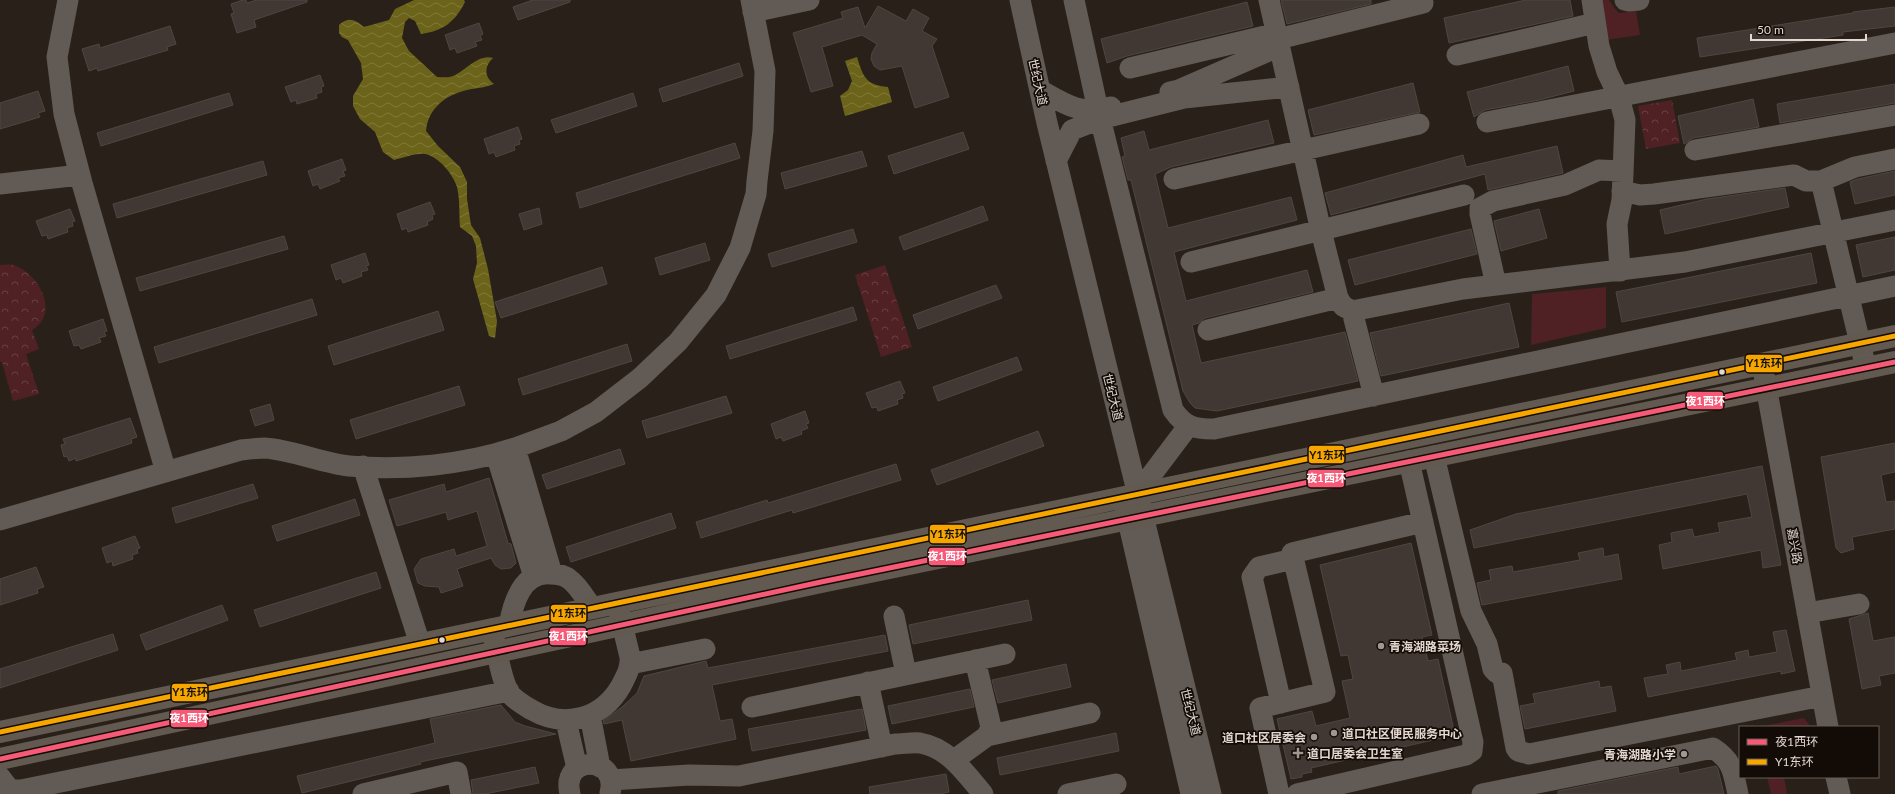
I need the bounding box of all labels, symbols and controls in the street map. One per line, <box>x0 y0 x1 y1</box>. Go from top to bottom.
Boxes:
scale bar <box>1751 16 1866 42</box>
text: 50 m <box>1757 22 1784 37</box>
street label: 世纪大道 <box>1025 57 1051 107</box>
line badge: Y1东环 <box>1745 354 1783 373</box>
text: Y1东环 <box>1745 356 1783 369</box>
unlabelled marker <box>1717 367 1727 377</box>
street label: 世纪大道 <box>1100 372 1126 422</box>
line badge: 夜1西环 <box>1686 391 1724 410</box>
text: 夜1西环 <box>1685 394 1726 407</box>
line badge: Y1东环 <box>1308 445 1345 464</box>
text: Y1东环 <box>1308 448 1346 461</box>
line badge: 夜1西环 <box>1307 469 1345 488</box>
text: 夜1西环 <box>1306 471 1347 484</box>
line badge: Y1东环 <box>929 524 966 544</box>
text: Y1东环 <box>929 527 967 540</box>
street label: 嘉兴路 <box>1784 527 1806 565</box>
line badge: 夜1西环 <box>928 547 966 566</box>
text: 夜1西环 <box>927 549 968 562</box>
line badge: Y1东环 <box>550 604 587 623</box>
text: Y1东环 <box>549 606 587 619</box>
line badge: 夜1西环 <box>549 627 587 646</box>
text: 夜1西环 <box>548 629 589 642</box>
unlabelled marker <box>437 635 447 645</box>
place label: 青海湖路菜场 <box>1389 639 1461 654</box>
marker: 青海湖路菜场 <box>1376 641 1386 651</box>
line badge: Y1东环 <box>171 683 208 702</box>
text: Y1东环 <box>171 685 209 698</box>
street label: 世纪大道 <box>1178 687 1204 737</box>
line badge: 夜1西环 <box>170 709 208 728</box>
text: 夜1西环 <box>169 711 210 724</box>
place label: 道口社区便民服务中心 <box>1342 726 1462 741</box>
legend <box>1739 726 1879 778</box>
marker: 道口社区便民服务中心 <box>1329 728 1339 738</box>
place label: 道口社区居委会 <box>1222 730 1306 745</box>
marker: 道口社区居委会 <box>1309 732 1319 742</box>
text: 夜1西环 <box>1775 734 1818 749</box>
place label: 道口居委会卫生室 <box>1307 746 1403 761</box>
marker: 道口居委会卫生室 <box>1292 747 1304 759</box>
place label: 青海湖路小学 <box>1604 747 1676 762</box>
marker: 青海湖路小学 <box>1679 749 1689 759</box>
text: Y1东环 <box>1775 754 1813 769</box>

